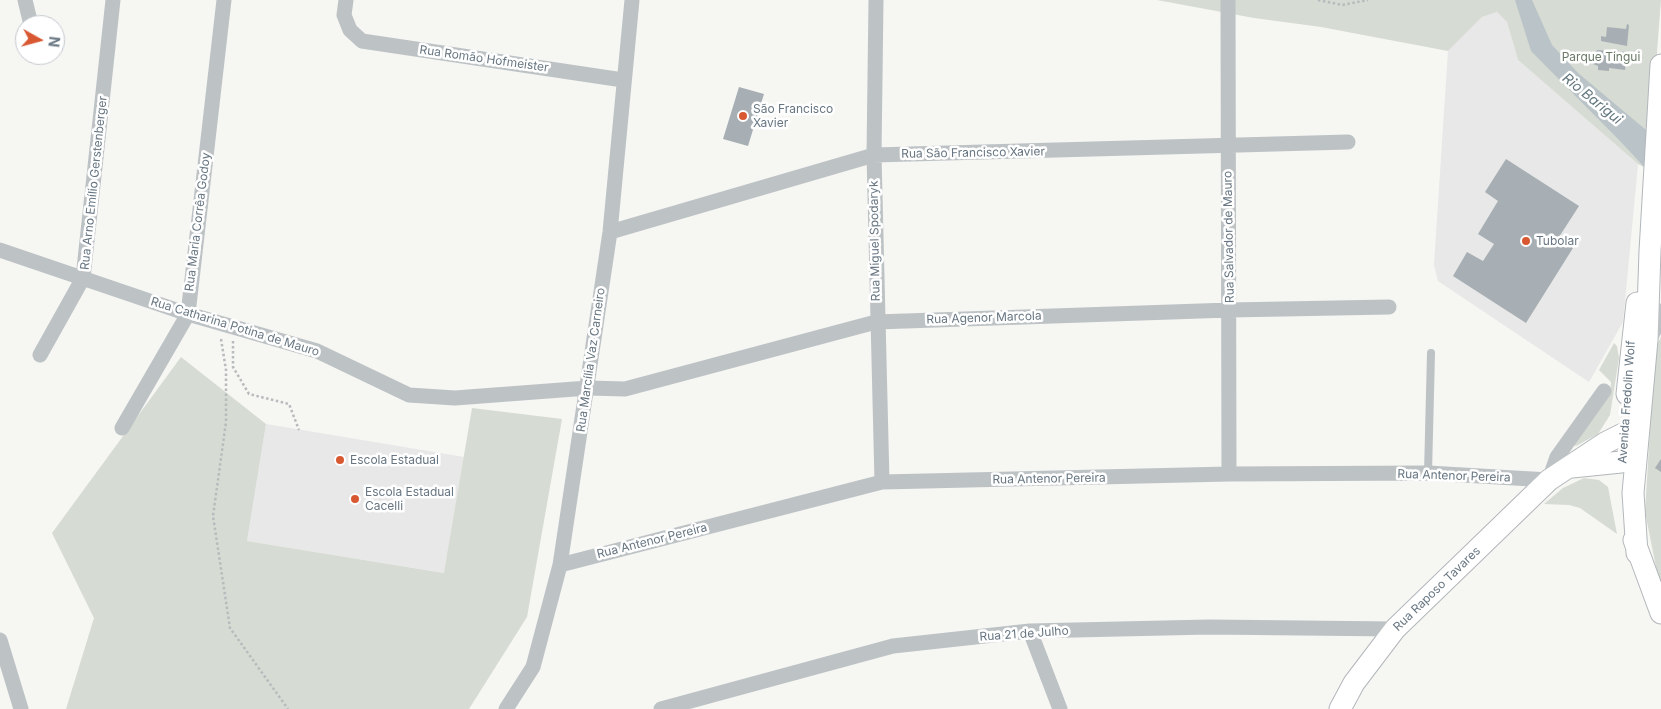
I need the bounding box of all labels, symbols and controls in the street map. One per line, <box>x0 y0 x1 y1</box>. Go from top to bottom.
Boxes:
north arrow <box>15 15 65 65</box>
text: N <box>45 35 63 48</box>
street label: Rua Romão Hofmeister <box>419 43 549 75</box>
park label: Parque Tingui <box>1562 50 1640 64</box>
water label: Rio Barigui <box>1559 70 1625 128</box>
street label: Rua Arno Emílio Gerstenberger <box>78 95 110 271</box>
place label: São Francisco Xavier <box>753 102 833 130</box>
marker: São Francisco Xavier <box>737 110 749 122</box>
street label: Rua São Francisco Xavier <box>901 145 1045 161</box>
street label: Rua Maria Corrêa Godoy <box>182 152 214 292</box>
street label: Rua Salvador de Mauro <box>1221 171 1237 303</box>
street label: Rua Miguel Spodaryk <box>867 180 883 302</box>
place label: Tubolar <box>1536 234 1579 248</box>
marker: Tubolar <box>1520 235 1532 247</box>
street label: Rua Marcília Vaz Carneiro <box>574 287 608 433</box>
street label: Rua Catharina Potina de Mauro <box>149 294 321 360</box>
street label: Rua Agenor Marcola <box>926 309 1042 327</box>
street label: Avenida Fredolin Wolf <box>1616 340 1638 464</box>
place label: Escola Estadual <box>350 453 439 467</box>
marker: Escola Estadual <box>334 454 346 466</box>
street label: Rua Antenor Pereira <box>1397 467 1511 485</box>
street label: Rua Antenor Pereira <box>992 471 1106 487</box>
place label: Escola Estadual Cacelli <box>365 485 454 513</box>
marker: Escola Estadual Cacelli <box>349 493 361 505</box>
street label: Rua Antenor Pereira <box>595 520 709 562</box>
street label: Rua Raposo Tavares <box>1391 544 1483 634</box>
street label: Rua 21 de Julho <box>979 624 1069 644</box>

